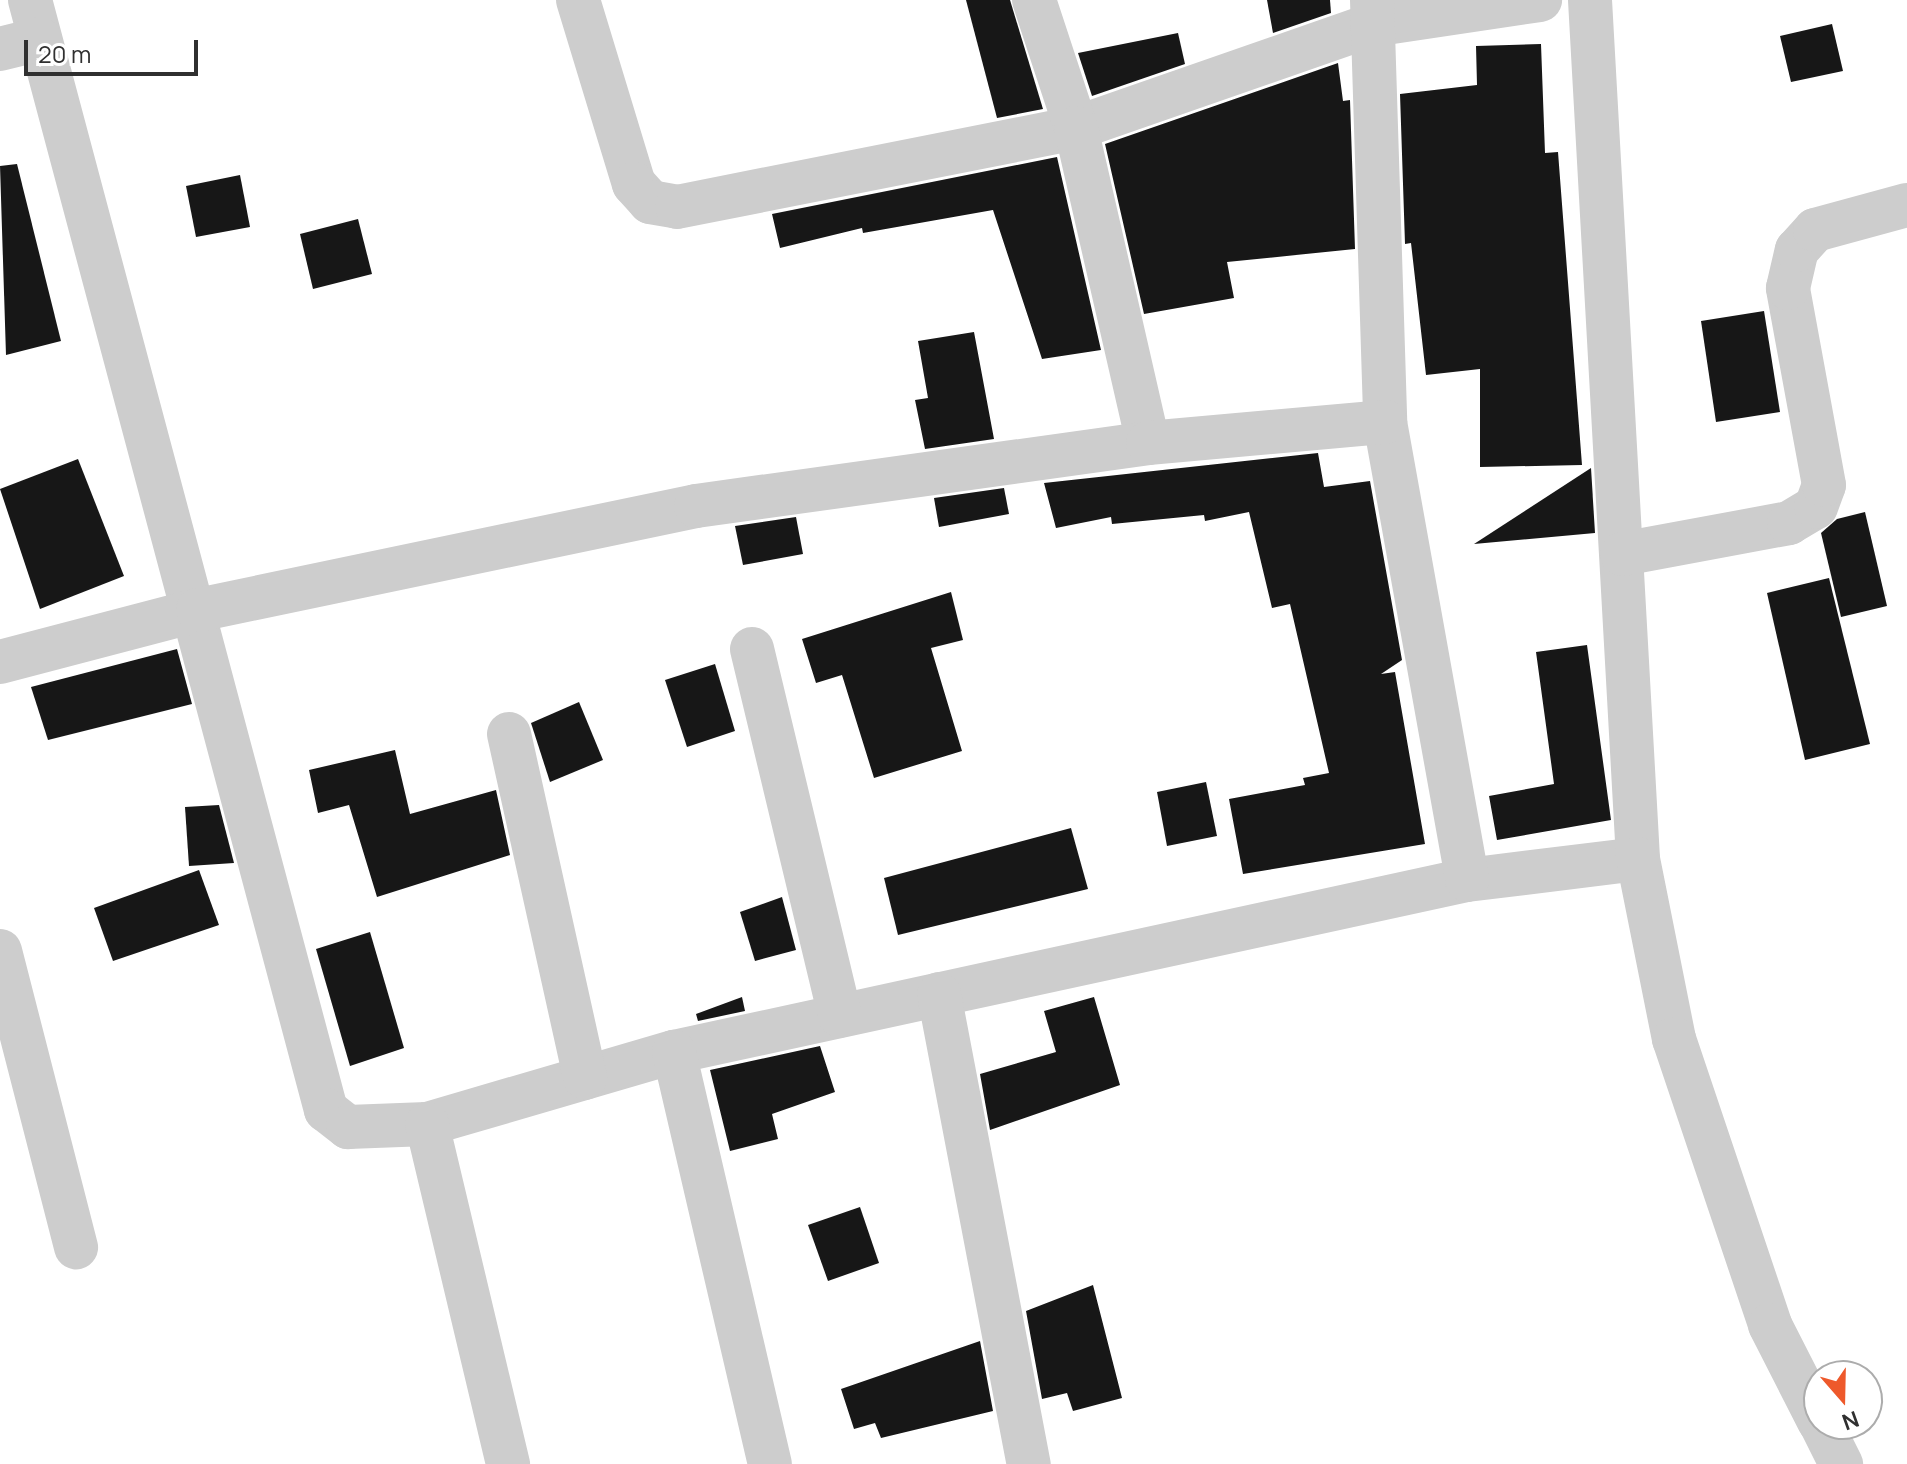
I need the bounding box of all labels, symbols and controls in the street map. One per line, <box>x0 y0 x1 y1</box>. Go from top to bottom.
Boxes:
scale bar <box>28 24 202 74</box>
text: 20 m <box>38 37 91 70</box>
north arrow <box>1803 1360 1883 1440</box>
text: N <box>1838 1404 1863 1437</box>

